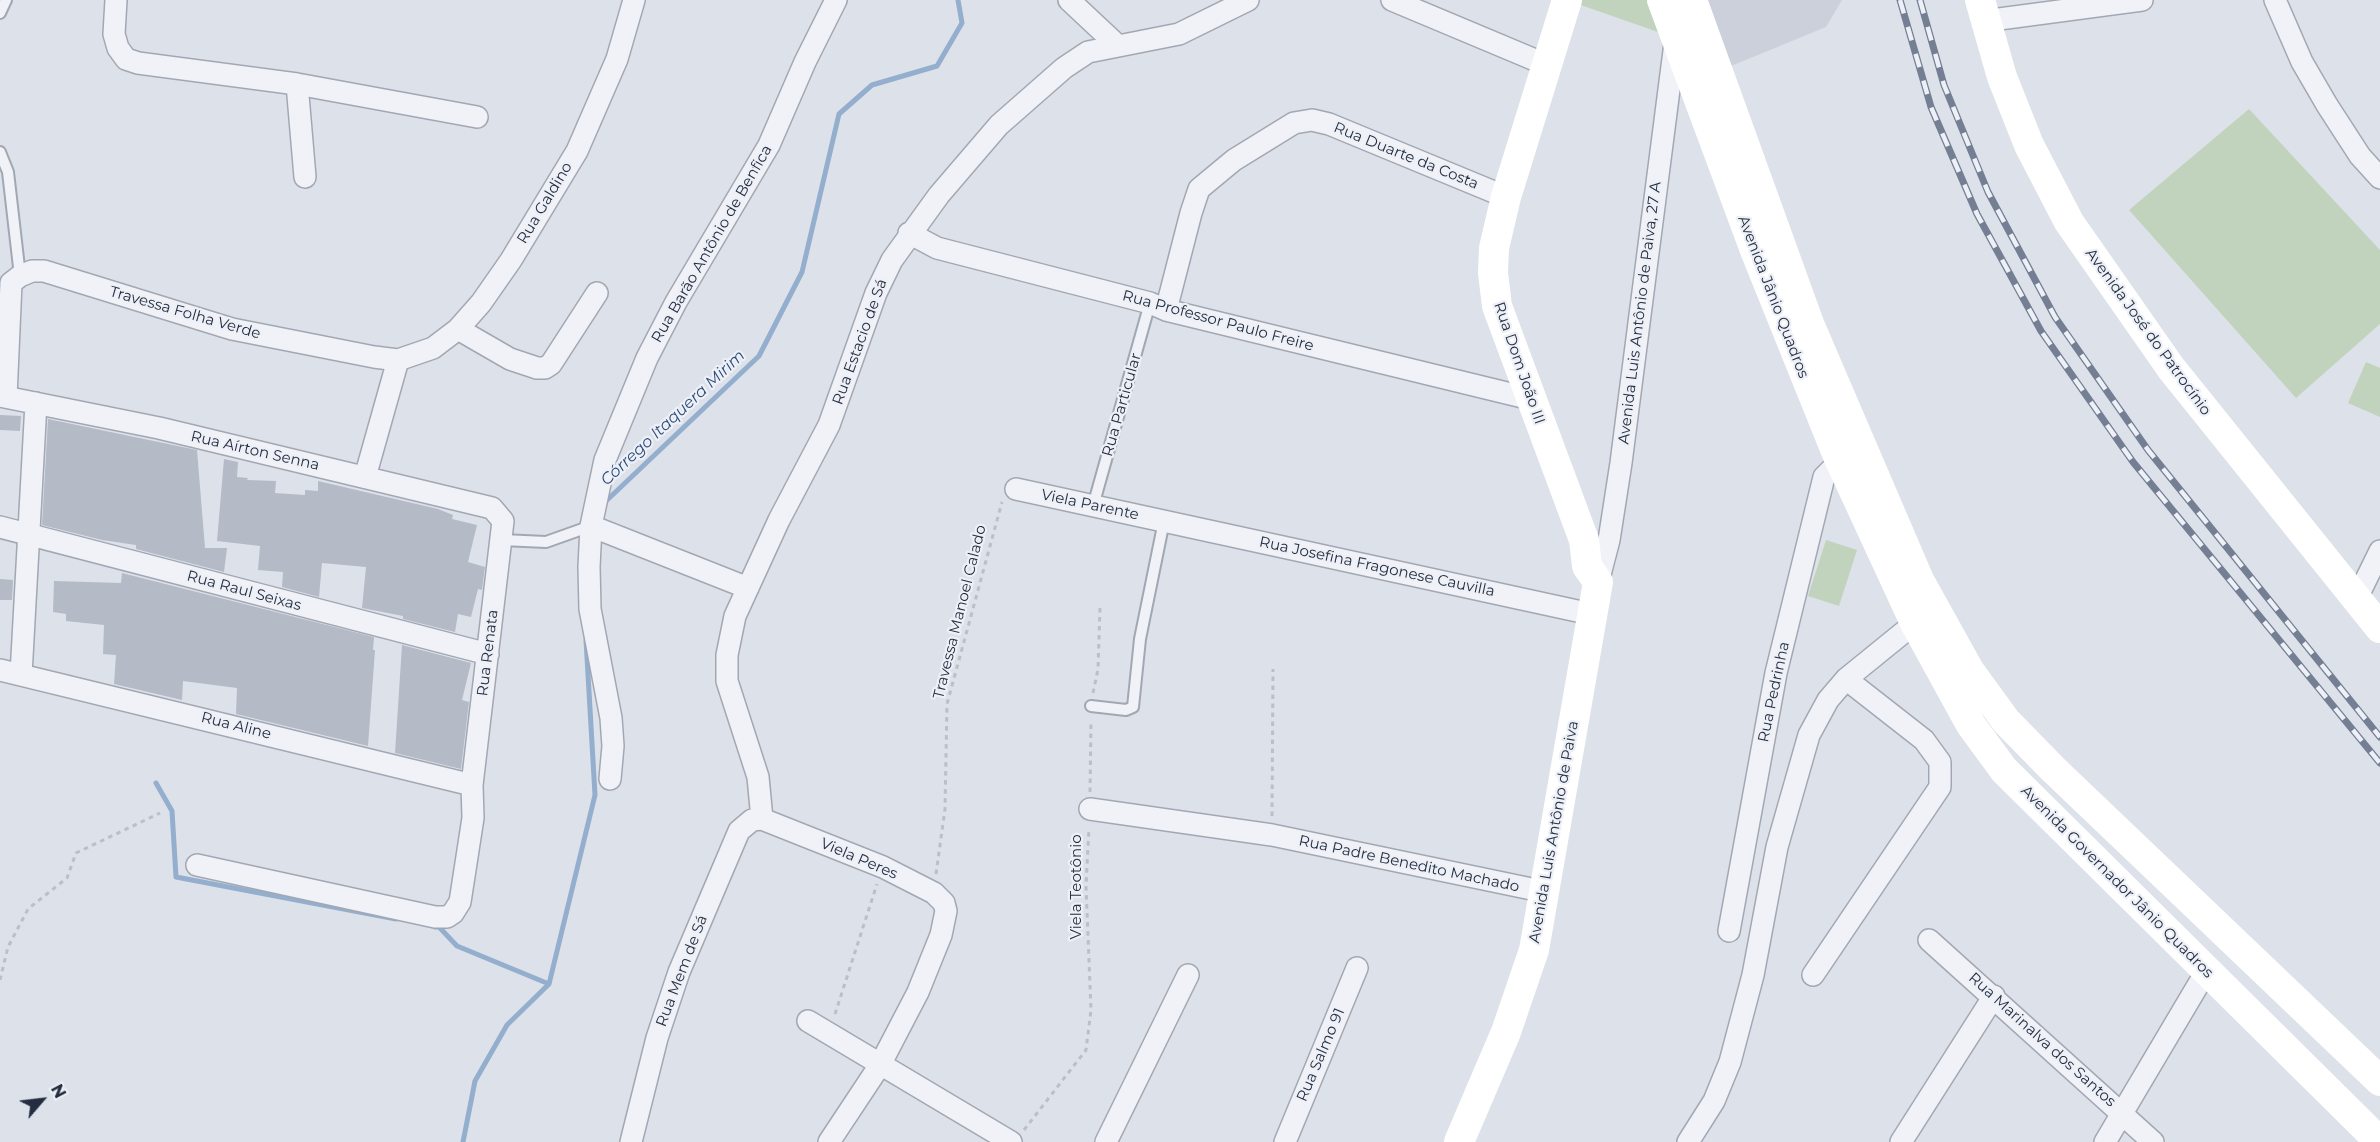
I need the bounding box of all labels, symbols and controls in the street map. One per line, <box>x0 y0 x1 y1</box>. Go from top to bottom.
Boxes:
street label: Rua Duarte da Costa <box>1331 119 1481 193</box>
street label: Rua Barão Antônio de Benfica <box>648 142 776 346</box>
street label: Rua Galdino <box>514 159 576 247</box>
street label: Avenida Luis Antônio de Paiva, 27 A <box>1615 181 1665 445</box>
street label: Avenida Jânio Quadros <box>1734 213 1812 381</box>
street label: Avenida José do Patrocínio <box>2081 245 2215 419</box>
street label: Rua Estacio de Sá <box>829 277 891 407</box>
street label: Travessa Folha Verde <box>107 283 263 343</box>
street label: Rua Professor Paulo Freire <box>1120 287 1316 355</box>
street label: Rua Dom João III <box>1490 300 1548 426</box>
water label: Córrego Itaquera Mirim <box>597 346 749 490</box>
street label: Rua Particular <box>1099 351 1145 459</box>
street label: Rua Aírton Senna <box>189 427 321 475</box>
street label: Viela Parente <box>1040 486 1140 524</box>
street label: Travessa Manoel Calado <box>930 523 990 701</box>
street label: Rua Josefina Fragonese Cauvilla <box>1258 533 1496 601</box>
street label: Rua Raul Seixas <box>185 567 303 615</box>
street label: Rua Renata <box>474 609 502 697</box>
street label: Rua Pedrinha <box>1755 640 1793 744</box>
street label: Rua Aline <box>199 709 273 743</box>
street label: Avenida Luis Antônio de Paiva <box>1526 719 1582 945</box>
street label: Avenida Governador Jânio Quadros <box>2017 782 2217 982</box>
street label: Rua Padre Benedito Machado <box>1297 832 1521 896</box>
street label: Viela Teotônio <box>1068 834 1086 940</box>
street label: Viela Peres <box>818 835 900 883</box>
street label: Rua Mem de Sá <box>652 913 712 1029</box>
street label: Rua Marinalva dos Santos <box>1965 969 2119 1111</box>
street label: Rua Salmo 91 <box>1293 1006 1349 1104</box>
north arrow <box>12 1070 72 1130</box>
text: N <box>47 1081 70 1101</box>

